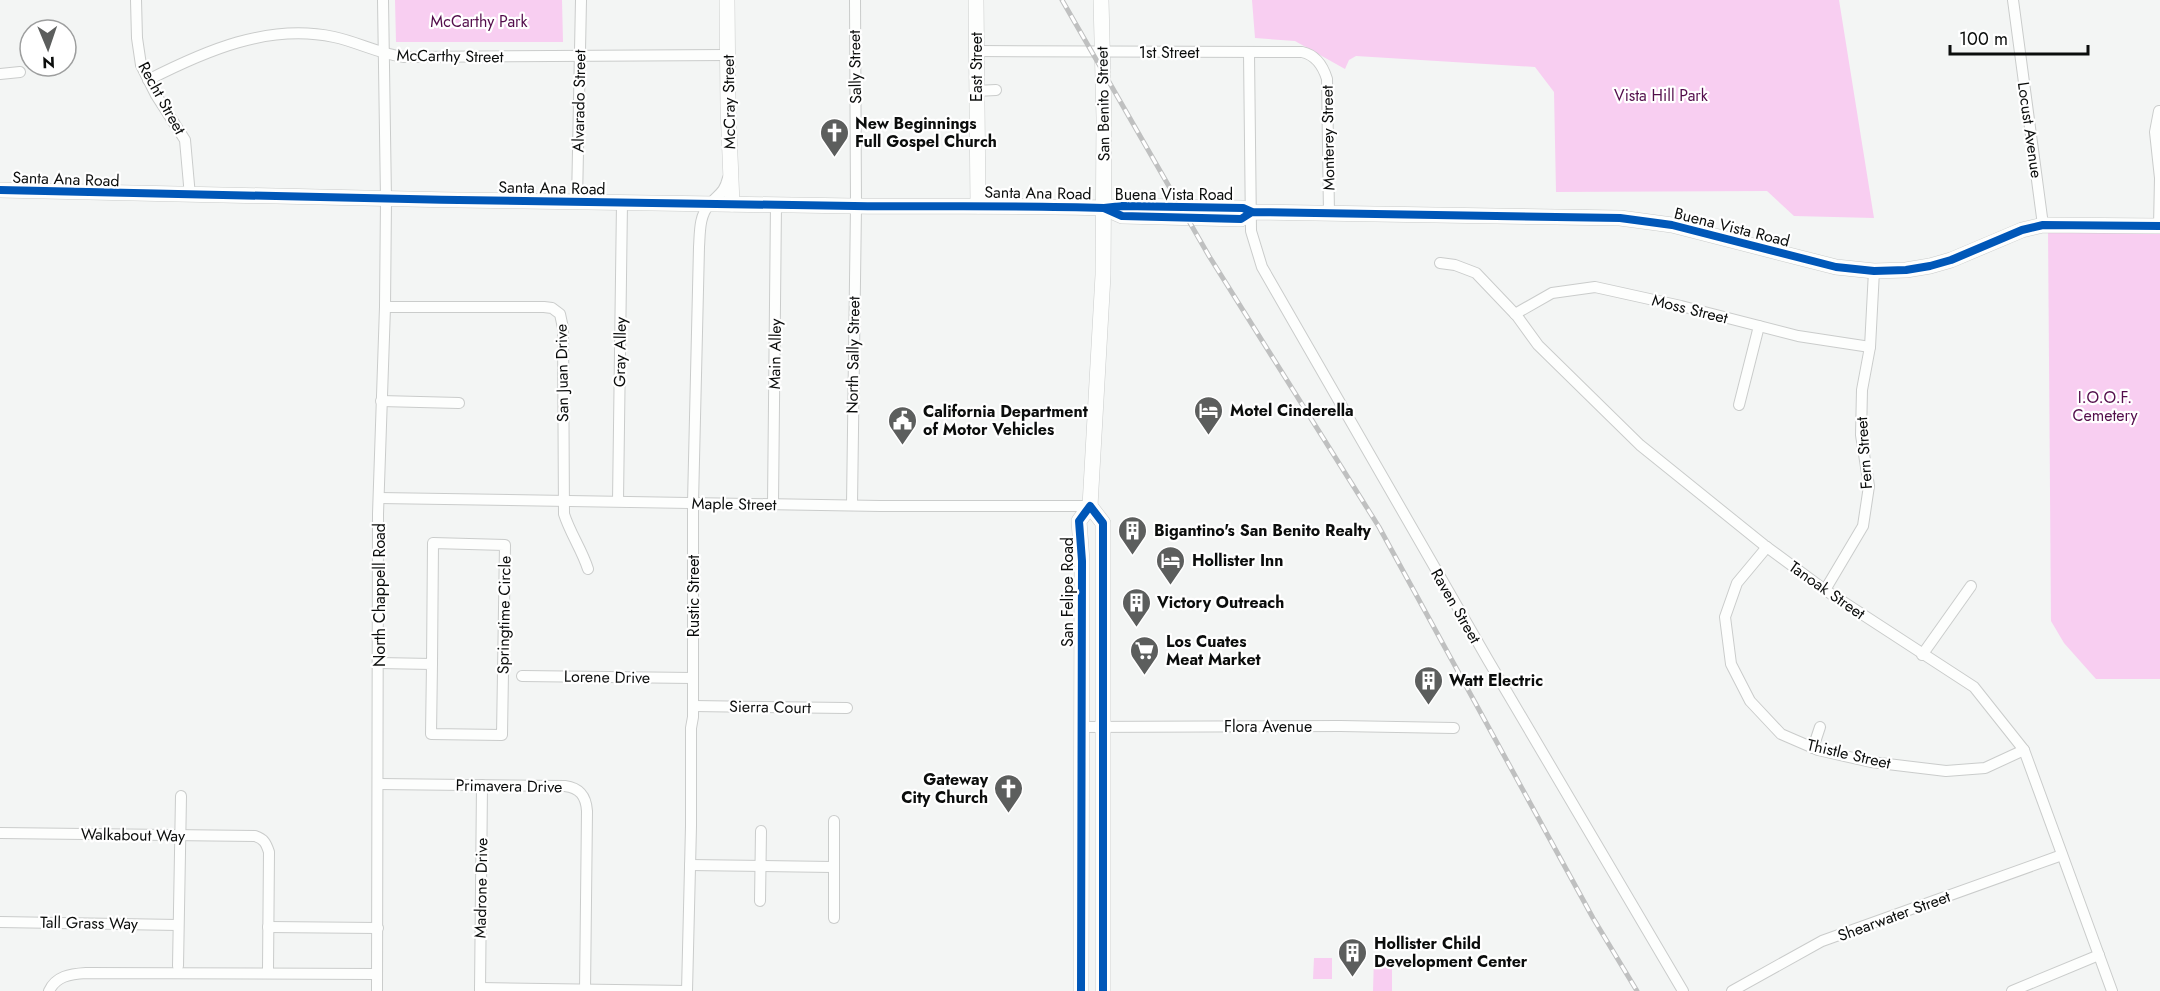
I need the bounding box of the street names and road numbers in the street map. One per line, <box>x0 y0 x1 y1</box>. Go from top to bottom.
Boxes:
street label: Sally Street <box>843 30 867 104</box>
street label: East Street <box>965 32 988 102</box>
street label: 1st Street <box>1139 41 1199 64</box>
street label: McCarthy Street <box>396 44 504 68</box>
street label: San Benito Street <box>1090 46 1116 162</box>
street label: Alvarado Street <box>567 49 591 153</box>
street label: McCray Street <box>717 54 741 150</box>
street label: Recht Street <box>133 57 192 139</box>
street label: Locust Avenue <box>2012 80 2048 180</box>
street label: Monterey Street <box>1316 85 1340 191</box>
street label: Santa Ana Road <box>12 166 120 192</box>
street label: Santa Ana Road <box>498 176 606 200</box>
street label: Santa Ana Road <box>984 181 1092 205</box>
street label: Buena Vista Road <box>1115 183 1233 206</box>
street label: Buena Vista Road <box>1672 202 1792 252</box>
street label: Moss Street <box>1650 288 1731 330</box>
street label: North Sally Street <box>840 296 866 414</box>
street label: Gray Alley <box>608 316 632 387</box>
street label: Main Alley <box>763 317 787 390</box>
street label: San Juan Drive <box>550 324 574 422</box>
street label: Fern Street <box>1850 416 1878 490</box>
street label: Maple Street <box>691 492 777 516</box>
street label: North Chappell Road <box>368 523 391 667</box>
street label: San Felipe Road <box>1056 537 1079 647</box>
street label: Rustic Street <box>682 555 705 637</box>
street label: Tanoak Street <box>1784 555 1870 625</box>
street label: Springtime Circle <box>491 556 517 674</box>
street label: Raven Street <box>1425 564 1487 648</box>
street label: Lorene Drive <box>564 665 650 689</box>
street label: Sierra Court <box>729 695 811 719</box>
street label: Flora Avenue <box>1224 715 1312 738</box>
street label: Thistle Street <box>1805 733 1893 775</box>
street label: Primavera Drive <box>455 774 563 798</box>
street label: Walkabout Way <box>81 823 186 847</box>
street label: Madrone Drive <box>469 837 493 939</box>
street label: Shearwater Street <box>1835 885 1954 947</box>
street label: Tall Grass Way <box>40 911 139 935</box>

